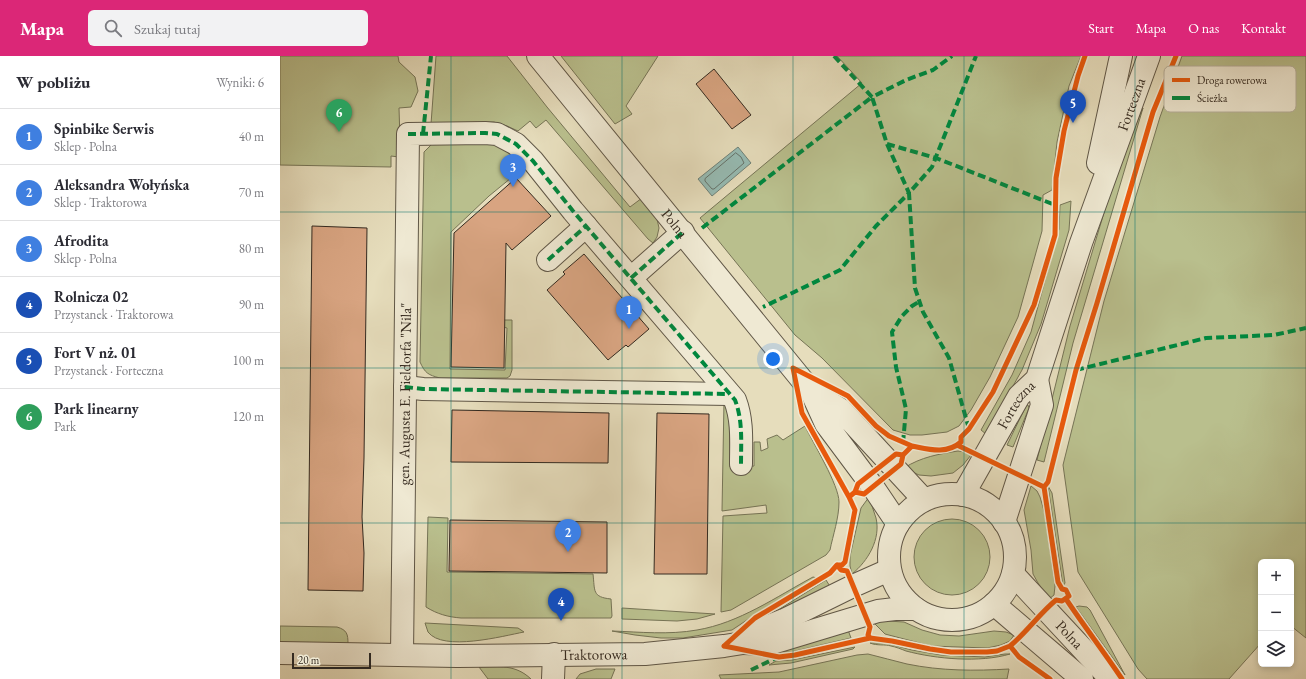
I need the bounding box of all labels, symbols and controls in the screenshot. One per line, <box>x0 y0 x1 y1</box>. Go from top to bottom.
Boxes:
search box <box>88 10 368 46</box>
text: Mapa <box>20 16 64 41</box>
icon: search <box>102 17 124 39</box>
text: Szukaj tutaj <box>134 19 200 38</box>
text: Start <box>1088 19 1114 37</box>
text: Mapa <box>1136 19 1166 37</box>
text: O nas <box>1188 19 1219 37</box>
text: Kontakt <box>1241 19 1286 37</box>
legend <box>1164 66 1296 112</box>
text: W pobliżu <box>16 71 90 93</box>
text: Droga rowerowa <box>1197 73 1268 87</box>
text: Wyniki: 6 <box>216 74 264 91</box>
street label: Forteczna <box>1113 75 1149 133</box>
pin: 5 <box>1060 90 1086 123</box>
text: Ścieżka <box>1197 91 1228 105</box>
pin: 6 <box>326 99 352 132</box>
text: Spinbike Serwis <box>54 119 154 138</box>
text: 1 <box>26 128 32 145</box>
text: 40 m <box>239 128 264 145</box>
text: Sklep · Polna <box>54 138 117 155</box>
pin: 3 <box>500 154 526 187</box>
text: Aleksandra Wołyńska <box>54 175 189 194</box>
text: 2 <box>26 184 32 201</box>
text: 70 m <box>239 184 264 201</box>
text: Sklep · Traktorowa <box>54 194 147 211</box>
street label: Polna <box>657 205 692 242</box>
text: Afrodita <box>54 231 109 250</box>
text: 3 <box>26 240 32 257</box>
text: 80 m <box>239 240 264 257</box>
text: Sklep · Polna <box>54 250 117 267</box>
text: Rolnicza 02 <box>54 287 129 306</box>
text: 4 <box>26 296 32 313</box>
text: 90 m <box>239 296 264 313</box>
pin: 1 <box>616 296 642 329</box>
street label: gen. Augusta E. Fieldorfa "Nila" <box>394 303 415 485</box>
text: Przystanek · Traktorowa <box>54 306 173 323</box>
text: Fort V nż. 01 <box>54 343 137 362</box>
your location <box>763 349 783 369</box>
text: 5 <box>26 352 32 369</box>
text: 100 m <box>233 352 264 369</box>
text: Przystanek · Forteczna <box>54 362 163 379</box>
street label: Forteczna <box>992 376 1039 432</box>
text: Park linearny <box>54 399 139 418</box>
text: 6 <box>26 408 32 425</box>
text: 120 m <box>233 408 264 425</box>
text: Park <box>54 418 76 435</box>
pin: 2 <box>555 519 581 552</box>
map controls <box>1258 559 1294 667</box>
button: + <box>1258 559 1294 595</box>
pin: 4 <box>548 588 574 621</box>
button: − <box>1258 595 1294 631</box>
street label: Polna <box>1052 616 1088 653</box>
button: layers <box>1258 631 1294 667</box>
street label: Traktorowa <box>560 644 628 664</box>
scale bar <box>292 651 371 670</box>
text: 20 m <box>298 653 319 667</box>

